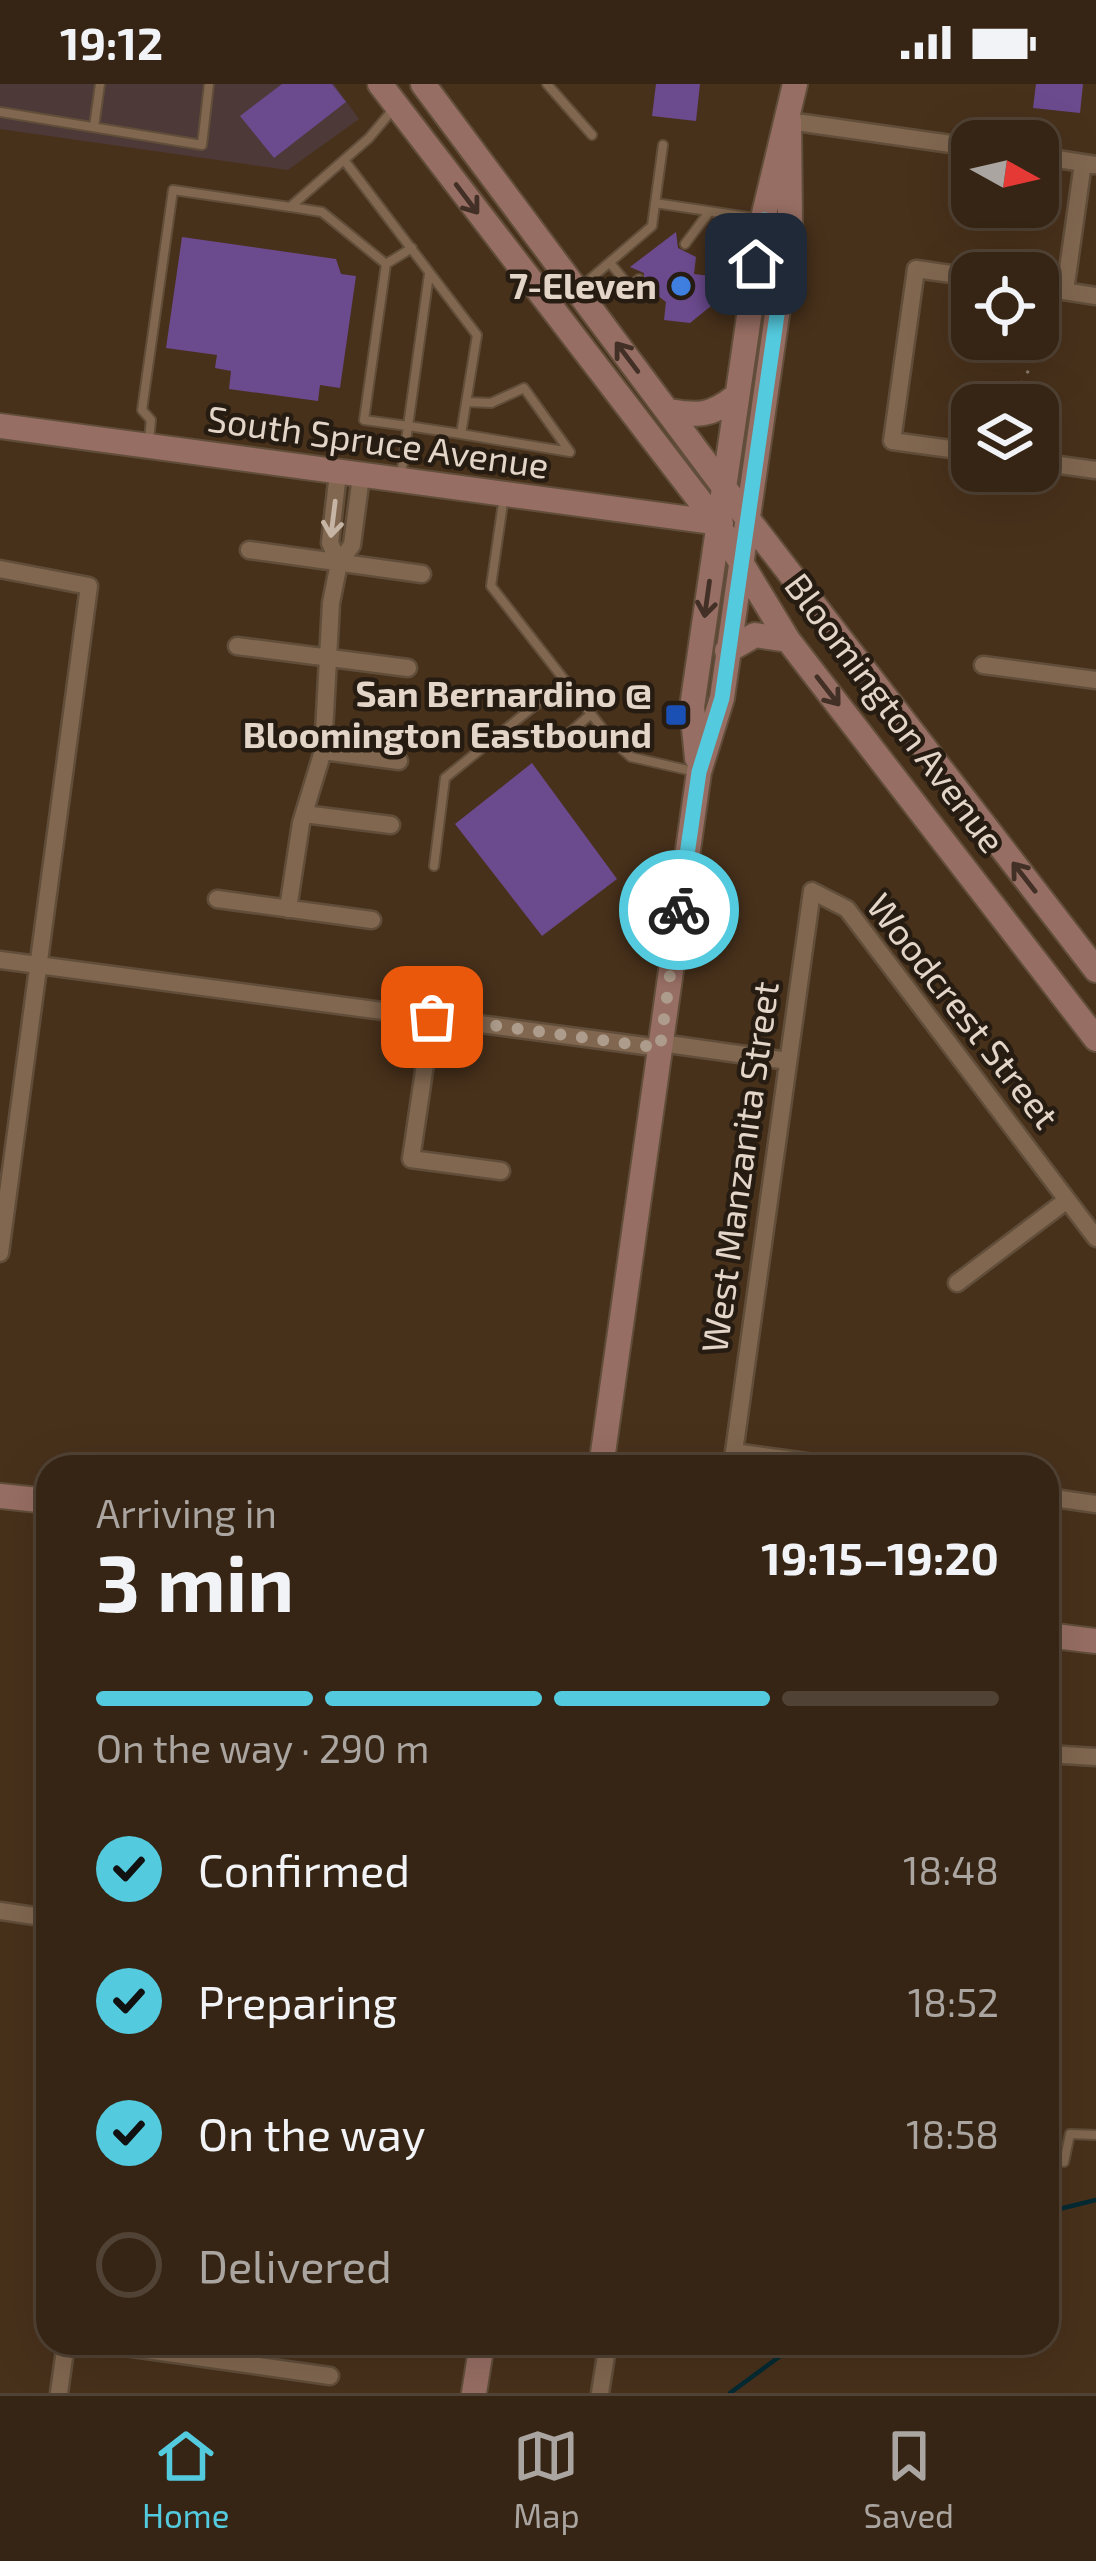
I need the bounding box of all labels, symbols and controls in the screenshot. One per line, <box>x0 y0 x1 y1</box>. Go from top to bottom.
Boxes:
text: 19:12 <box>60 15 163 69</box>
north arrow <box>951 120 1059 228</box>
map controls <box>951 120 1059 492</box>
one-way arrow <box>454 182 480 214</box>
pin <box>705 213 807 315</box>
icon: home <box>723 231 789 297</box>
button: locate <box>951 252 1059 360</box>
place label: 7-Eleven <box>509 263 657 306</box>
marker: 7-Eleven <box>668 273 694 299</box>
one-way arrow <box>614 341 641 373</box>
button: layers <box>951 384 1059 492</box>
street label: South Spruce Avenue <box>205 395 552 486</box>
one-way arrow <box>321 499 344 538</box>
street label: Bloomington Avenue <box>777 564 1015 860</box>
one-way arrow <box>695 579 718 618</box>
place label: San Bernardino @ Bloomington Eastbound <box>243 671 652 755</box>
one-way arrow <box>814 674 841 706</box>
marker: San Bernardino @ Bloomington Eastbound <box>663 702 689 728</box>
courier <box>619 850 739 970</box>
one-way arrow <box>1012 862 1038 894</box>
icon: bike <box>646 877 712 943</box>
street label: Woodcrest Street <box>859 884 1069 1136</box>
pin <box>381 966 483 1068</box>
street label: West Manzanita Street <box>691 978 786 1355</box>
icon: bag <box>399 984 465 1050</box>
text: Arriving in <box>96 1489 277 1536</box>
text: 19:15–19:20 <box>761 1530 999 1584</box>
text: 3 min <box>96 1534 294 1628</box>
text: On the way · 290 m <box>96 1724 430 1771</box>
icon: check <box>96 1836 162 1902</box>
text: Confirmed <box>198 1842 410 1896</box>
text: 18:48 <box>903 1846 999 1893</box>
icon: check <box>96 1968 162 2034</box>
text: Preparing <box>198 1974 397 2028</box>
text: 18:52 <box>908 1978 999 2025</box>
icon: check <box>96 2100 162 2166</box>
text: On the way <box>198 2106 425 2160</box>
text: 18:58 <box>906 2110 999 2157</box>
text: Delivered <box>198 2238 392 2292</box>
tab: Home <box>142 2423 229 2535</box>
tab: Map <box>513 2423 580 2535</box>
tab: Saved <box>863 2423 954 2535</box>

